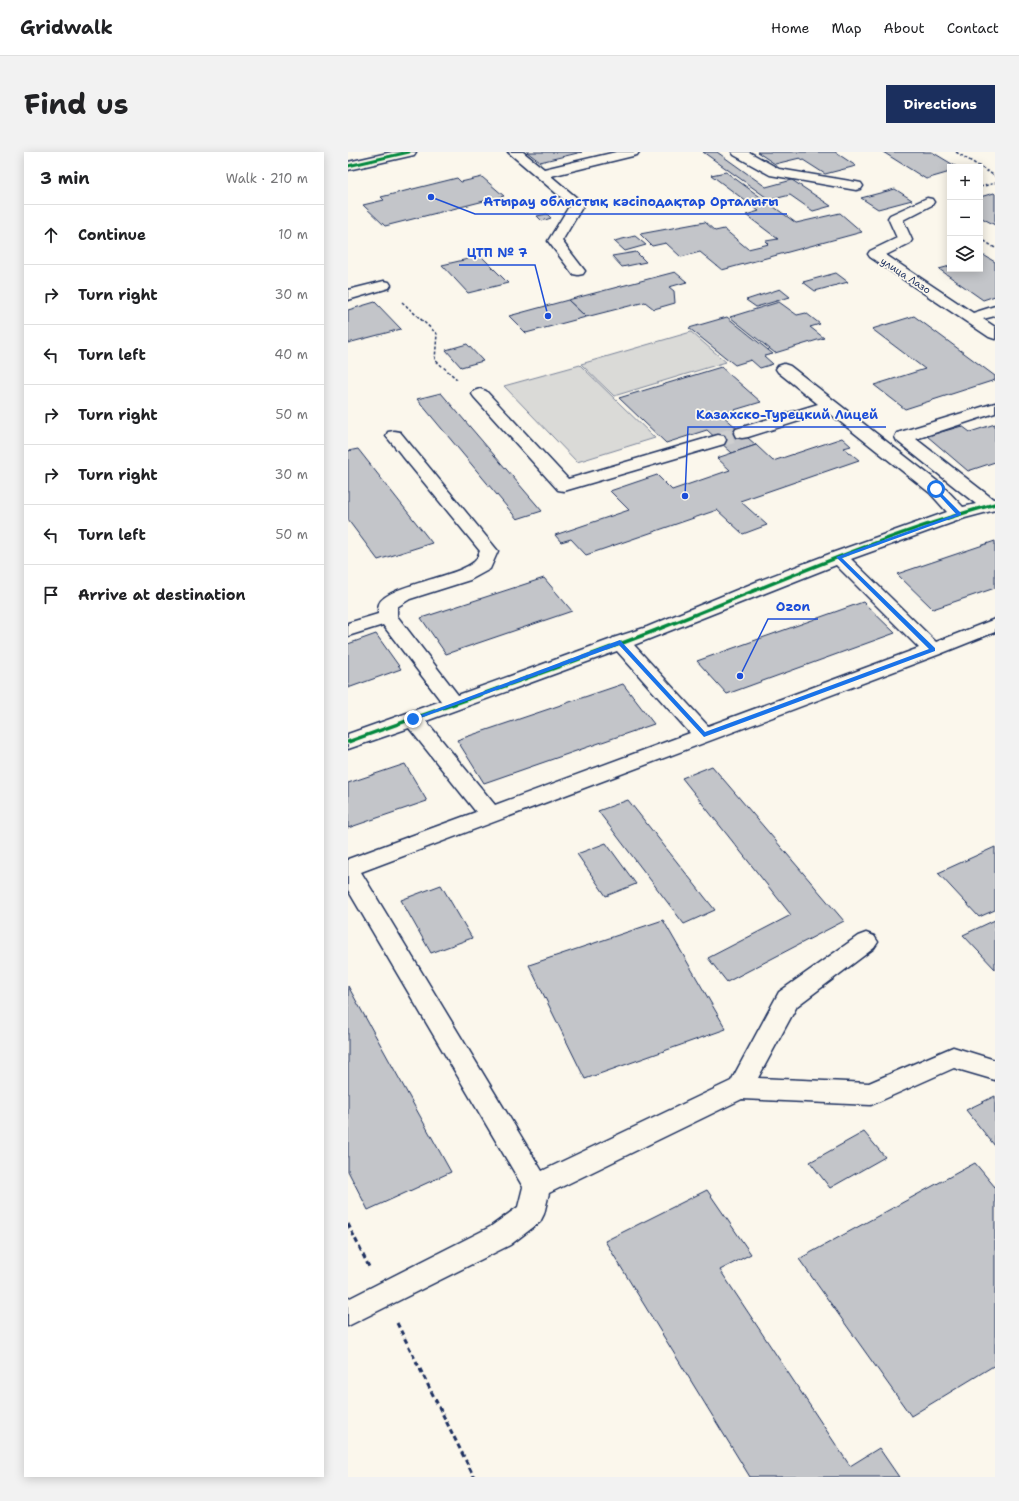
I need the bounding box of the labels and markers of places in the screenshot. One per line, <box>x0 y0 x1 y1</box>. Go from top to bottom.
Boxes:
callout: Атырау облыстық кәсіподақтар Орталығы <box>475 189 787 214</box>
callout: ЦТП № 7 <box>459 240 535 265</box>
callout: Казахско-Турецкий Лицей <box>688 402 886 427</box>
callout: Ozon <box>768 594 818 619</box>

